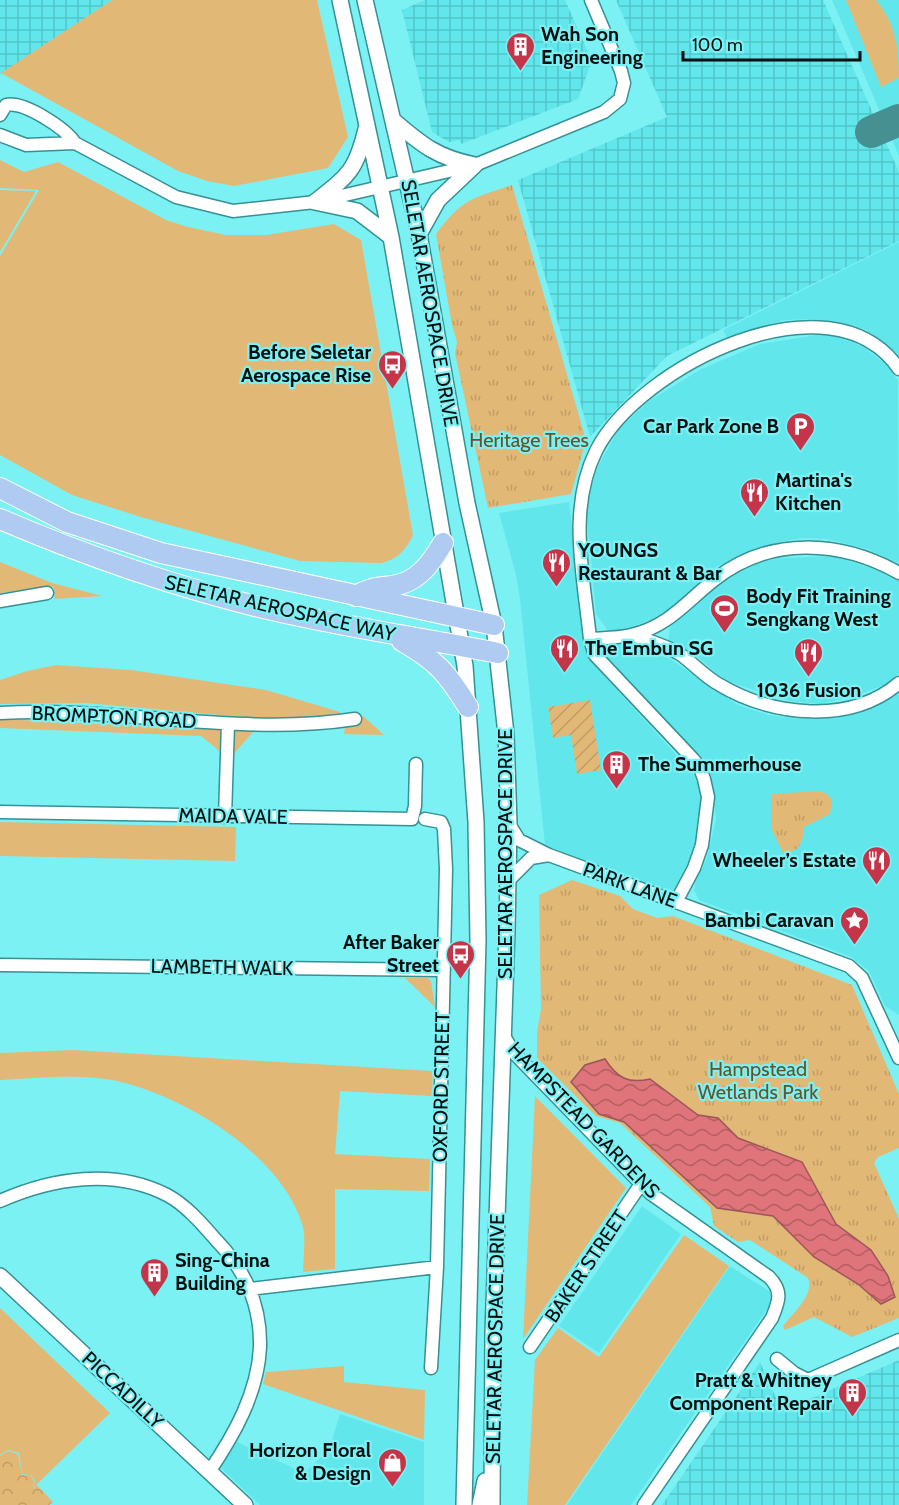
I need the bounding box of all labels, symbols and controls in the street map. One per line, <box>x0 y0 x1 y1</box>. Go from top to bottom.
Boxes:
place label: Wah Son Engineering <box>541 22 643 69</box>
scale bar <box>683 24 860 62</box>
building icon: Wah Son Engineering <box>504 30 536 72</box>
text: 100 m <box>692 34 743 56</box>
street label: SELETAR AEROSPACE DRIVE <box>396 178 464 428</box>
place label: Before Seletar Aerospace Rise <box>241 340 371 387</box>
bus stop icon: Before Seletar Aerospace Rise <box>376 348 408 390</box>
parking icon: Car Park Zone B <box>784 410 816 452</box>
place label: Car Park Zone B <box>643 414 779 438</box>
park label: Heritage Trees <box>469 428 589 452</box>
place label: Martina's Kitchen <box>775 468 852 515</box>
restaurant icon: Martina's Kitchen <box>738 476 770 518</box>
place label: YOUNGS Restaurant & Bar <box>577 538 722 585</box>
restaurant icon: YOUNGS Restaurant & Bar <box>541 546 573 588</box>
street label: SELETAR AEROSPACE WAY <box>162 570 398 646</box>
place label: Body Fit Training Sengkang West <box>746 584 891 631</box>
sports icon: Body Fit Training Sengkang West <box>709 592 741 634</box>
restaurant icon: The Embun SG <box>548 632 580 674</box>
place label: The Embun SG <box>585 636 713 660</box>
restaurant icon: 1036 Fusion <box>793 636 825 678</box>
place label: 1036 Fusion <box>757 678 861 702</box>
street label: BROMPTON ROAD <box>31 701 197 733</box>
street label: SELETAR AEROSPACE DRIVE <box>493 729 517 979</box>
building icon: The Summerhouse <box>601 748 633 790</box>
place label: The Summerhouse <box>638 752 801 776</box>
street label: MAIDA VALE <box>178 803 288 829</box>
restaurant icon: Wheeler’s Estate <box>861 844 893 886</box>
place label: Wheeler’s Estate <box>713 848 856 872</box>
street label: PARK LANE <box>580 857 680 913</box>
place icon: Bambi Caravan <box>839 904 871 946</box>
place label: Bambi Caravan <box>704 908 834 932</box>
place label: After Baker Street <box>343 930 439 977</box>
bus stop icon: After Baker Street <box>444 938 476 980</box>
street label: LAMBETH WALK <box>150 954 294 980</box>
street label: OXFORD STREET <box>428 1011 454 1163</box>
street label: HAMPSTEAD GARDENS <box>503 1037 665 1203</box>
park label: Hampstead Wetlands Park <box>698 1057 818 1104</box>
street label: BAKER STREET <box>540 1205 633 1327</box>
street label: SELETAR AEROSPACE DRIVE <box>481 1214 509 1464</box>
place label: Sing-China Building <box>175 1248 270 1295</box>
building icon: Sing-China Building <box>138 1256 170 1298</box>
street label: PICCADILLY <box>77 1346 169 1434</box>
place label: Pratt & Whitney Component Repair <box>670 1368 832 1415</box>
building icon: Pratt & Whitney Component Repair <box>837 1376 869 1418</box>
place label: Horizon Floral & Design <box>249 1438 371 1485</box>
shop icon: Horizon Floral & Design <box>376 1446 408 1488</box>

